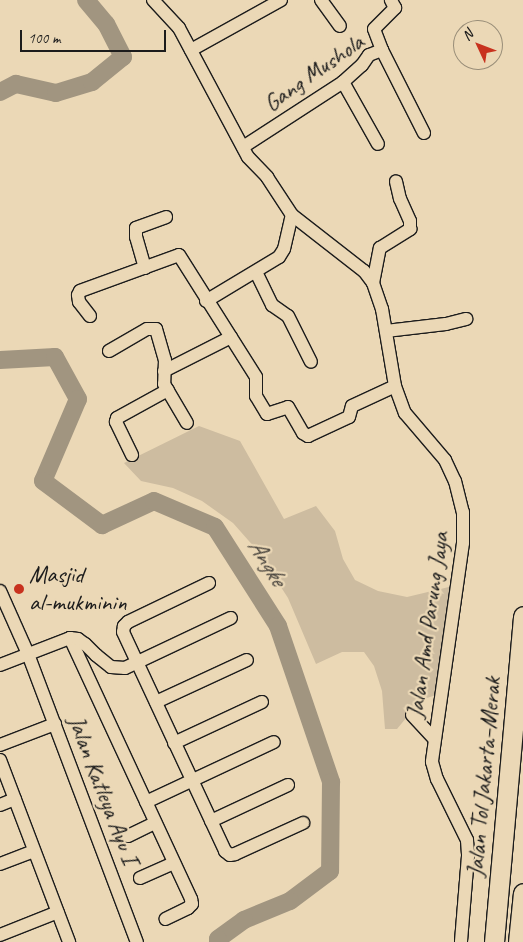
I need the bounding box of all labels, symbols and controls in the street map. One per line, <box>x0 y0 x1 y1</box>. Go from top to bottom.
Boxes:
scale bar <box>22 20 169 52</box>
north arrow <box>453 20 503 70</box>
text: N <box>458 26 477 44</box>
street label: Gang Mushola <box>259 28 369 118</box>
text: 100 m <box>28 29 60 48</box>
street label: Jalan Amd Parung Jaya <box>401 530 455 720</box>
water label: Angke <box>241 533 293 591</box>
place label: Masjid al-mukminin <box>29 561 126 617</box>
marker: Masjid al-mukminin <box>13 583 25 595</box>
street label: Jalan Tol Jakarta–Merak <box>461 676 507 878</box>
street label: Jalan Katleya Ayu I <box>61 712 145 868</box>

